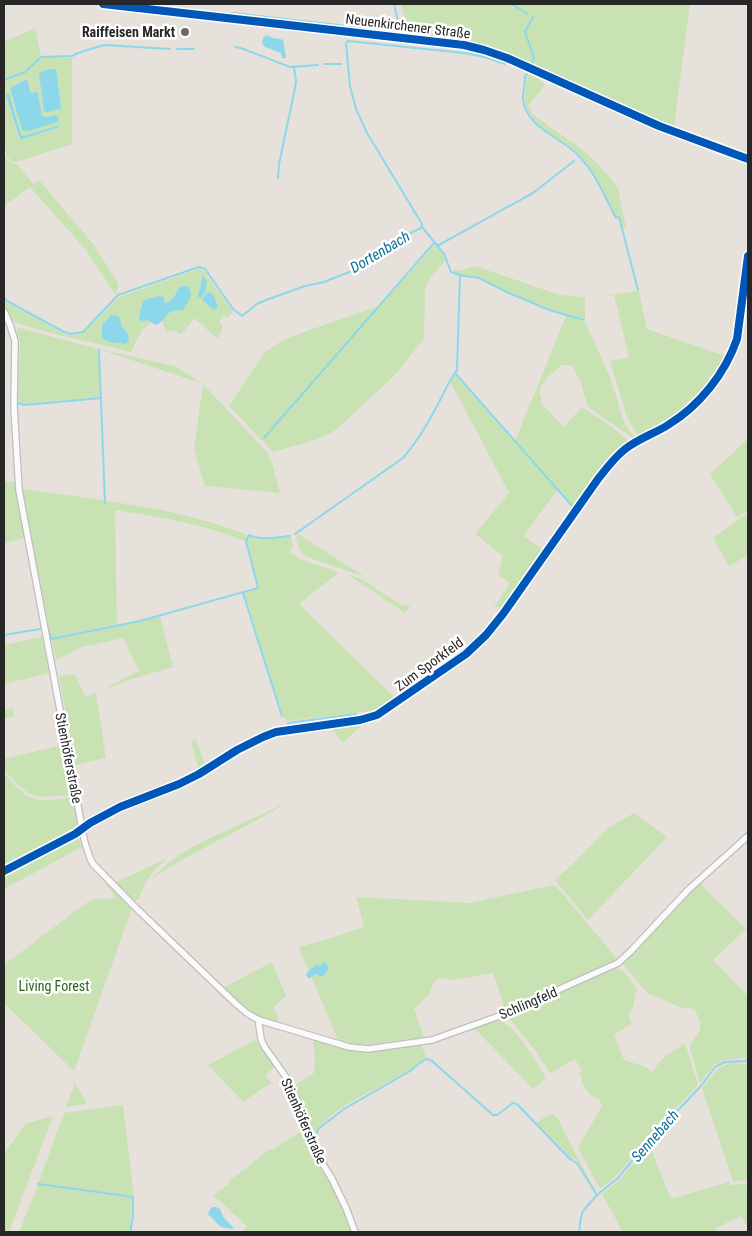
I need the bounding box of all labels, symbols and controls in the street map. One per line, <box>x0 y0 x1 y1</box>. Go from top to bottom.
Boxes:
street label: Neuenkirchener Straße <box>345 10 472 42</box>
place label: Raiffeisen Markt <box>82 24 175 40</box>
marker: Raiffeisen Markt <box>179 26 191 38</box>
water label: Dortenbach <box>347 227 413 277</box>
street label: Zum Sporkfeld <box>392 634 466 694</box>
street label: Stienhöferstraße <box>52 711 86 805</box>
park label: Living Forest <box>19 978 89 994</box>
street label: Schlingfeld <box>497 984 559 1022</box>
street label: Stienhöferstraße <box>278 1076 330 1167</box>
water label: Sennebach <box>627 1106 683 1166</box>

